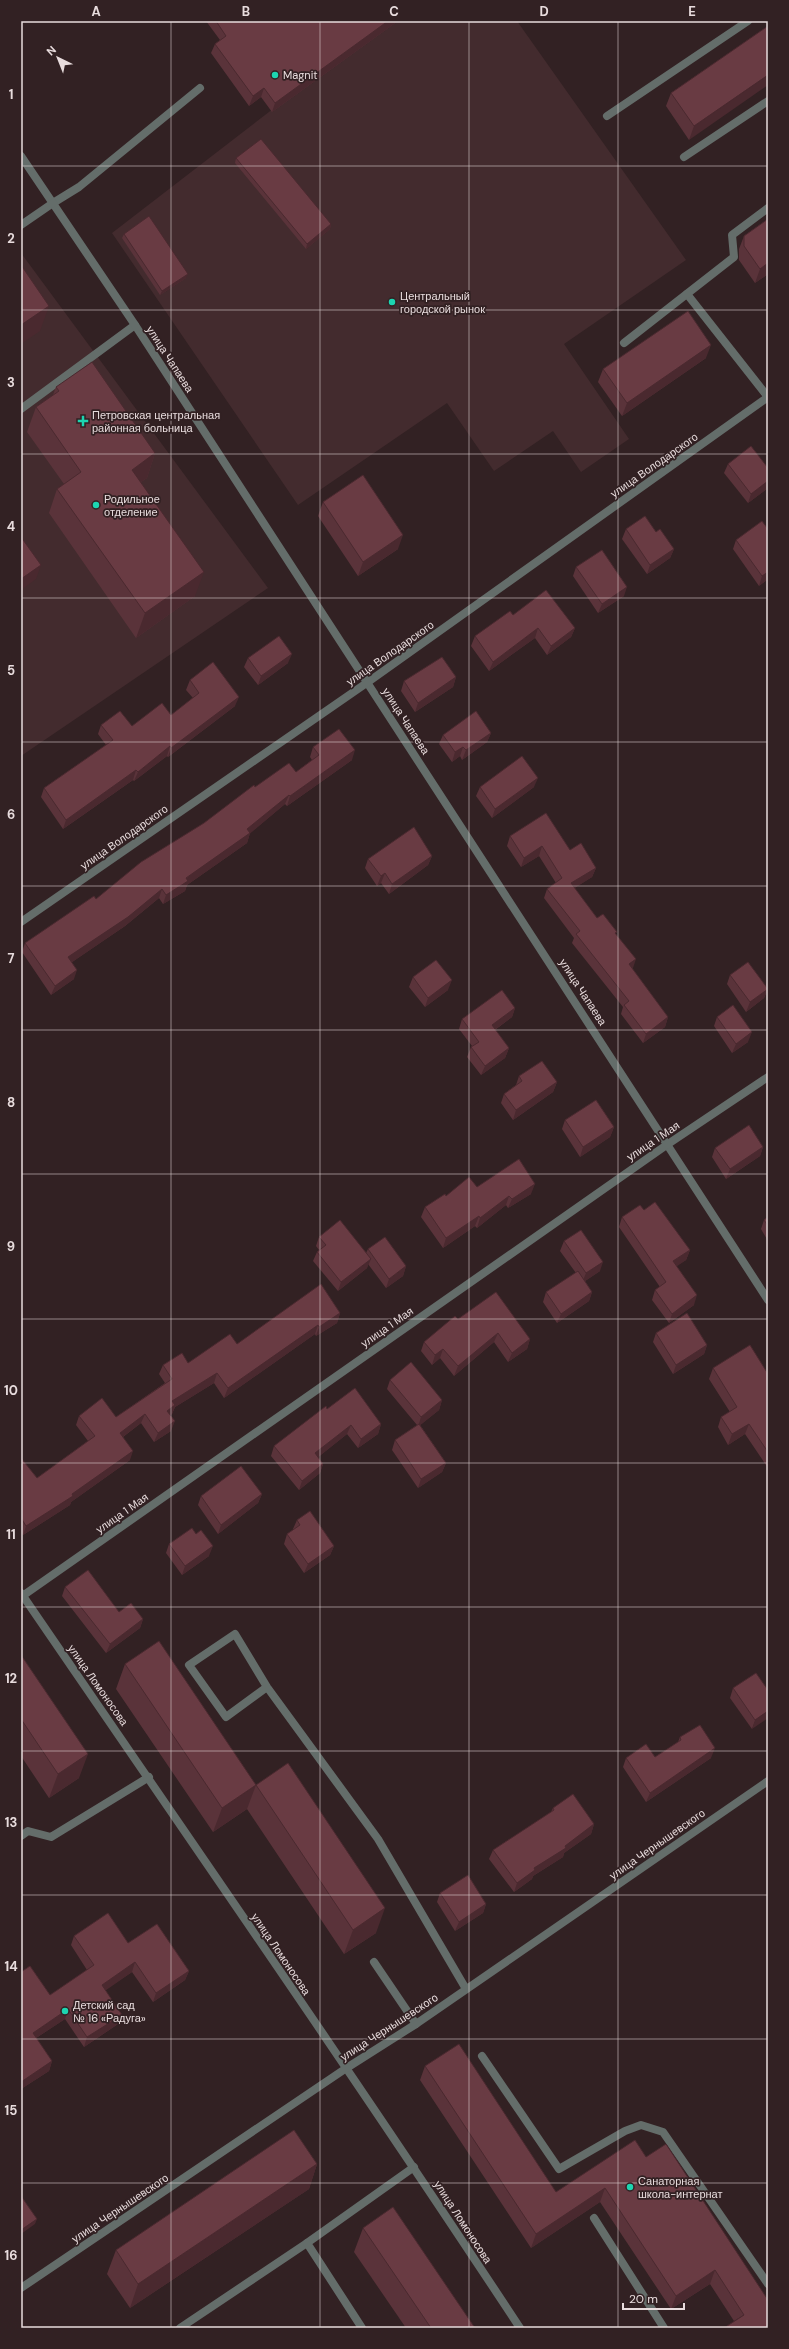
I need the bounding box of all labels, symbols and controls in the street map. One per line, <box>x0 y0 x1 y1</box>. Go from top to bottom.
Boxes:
text: A <box>91 3 101 20</box>
text: B <box>242 3 250 20</box>
text: C <box>389 3 399 20</box>
text: D <box>539 3 549 20</box>
text: E <box>688 3 696 20</box>
north arrow <box>38 38 78 78</box>
text: N <box>43 43 59 59</box>
place label: Magnit <box>283 68 318 82</box>
marker: Magnit <box>270 70 280 80</box>
text: 1 <box>9 86 13 103</box>
text: 2 <box>7 230 15 247</box>
place label: Центральный городской рынок <box>400 289 485 316</box>
marker: Центральный городской рынок <box>387 297 397 307</box>
street label: улица Чапаева <box>143 323 197 396</box>
text: 3 <box>7 374 15 391</box>
place label: Петровская центральная районная больница <box>92 408 220 435</box>
marker: Петровская центральная районная больница <box>77 415 89 427</box>
street label: улица Володарского <box>607 429 701 501</box>
place label: Родильное отделение <box>104 492 160 519</box>
marker: Родильное отделение <box>91 500 101 510</box>
text: 4 <box>7 518 15 535</box>
street label: улица Володарского <box>343 617 437 689</box>
text: 5 <box>7 662 15 679</box>
street label: улица Чапаева <box>379 685 433 758</box>
street label: улица Володарского <box>77 801 171 873</box>
text: 6 <box>7 806 15 823</box>
text: 7 <box>8 950 15 967</box>
street label: улица Чапаева <box>556 956 610 1029</box>
text: 8 <box>7 1094 15 1111</box>
street label: улица 1 Мая <box>624 1118 682 1164</box>
text: 9 <box>7 1238 15 1255</box>
street label: улица 1 Мая <box>358 1304 416 1350</box>
text: 10 <box>4 1382 18 1399</box>
street label: улица 1 Мая <box>93 1490 151 1536</box>
text: 11 <box>6 1526 16 1543</box>
street label: улица Ломоносова <box>65 1642 132 1729</box>
text: 12 <box>5 1670 17 1687</box>
street label: улица Чернышевского <box>606 1806 708 1882</box>
text: 13 <box>5 1814 17 1831</box>
street label: улица Ломоносова <box>248 1910 314 1998</box>
text: 14 <box>4 1958 18 1975</box>
street label: улица Чернышевского <box>337 1990 441 2064</box>
place label: Детский сад № 16 «Радуга» <box>73 1998 146 2025</box>
marker: Детский сад № 16 «Радуга» <box>60 2006 70 2016</box>
text: 15 <box>5 2102 17 2119</box>
street label: улица Чернышевского <box>69 2170 171 2246</box>
place label: Санаторная школа-интернат <box>638 2174 722 2201</box>
street label: улица Ломоносова <box>431 2178 495 2267</box>
marker: Санаторная школа-интернат <box>625 2182 635 2192</box>
text: 16 <box>5 2247 17 2264</box>
scale bar <box>623 2285 684 2311</box>
text: 20 m <box>629 2291 658 2307</box>

